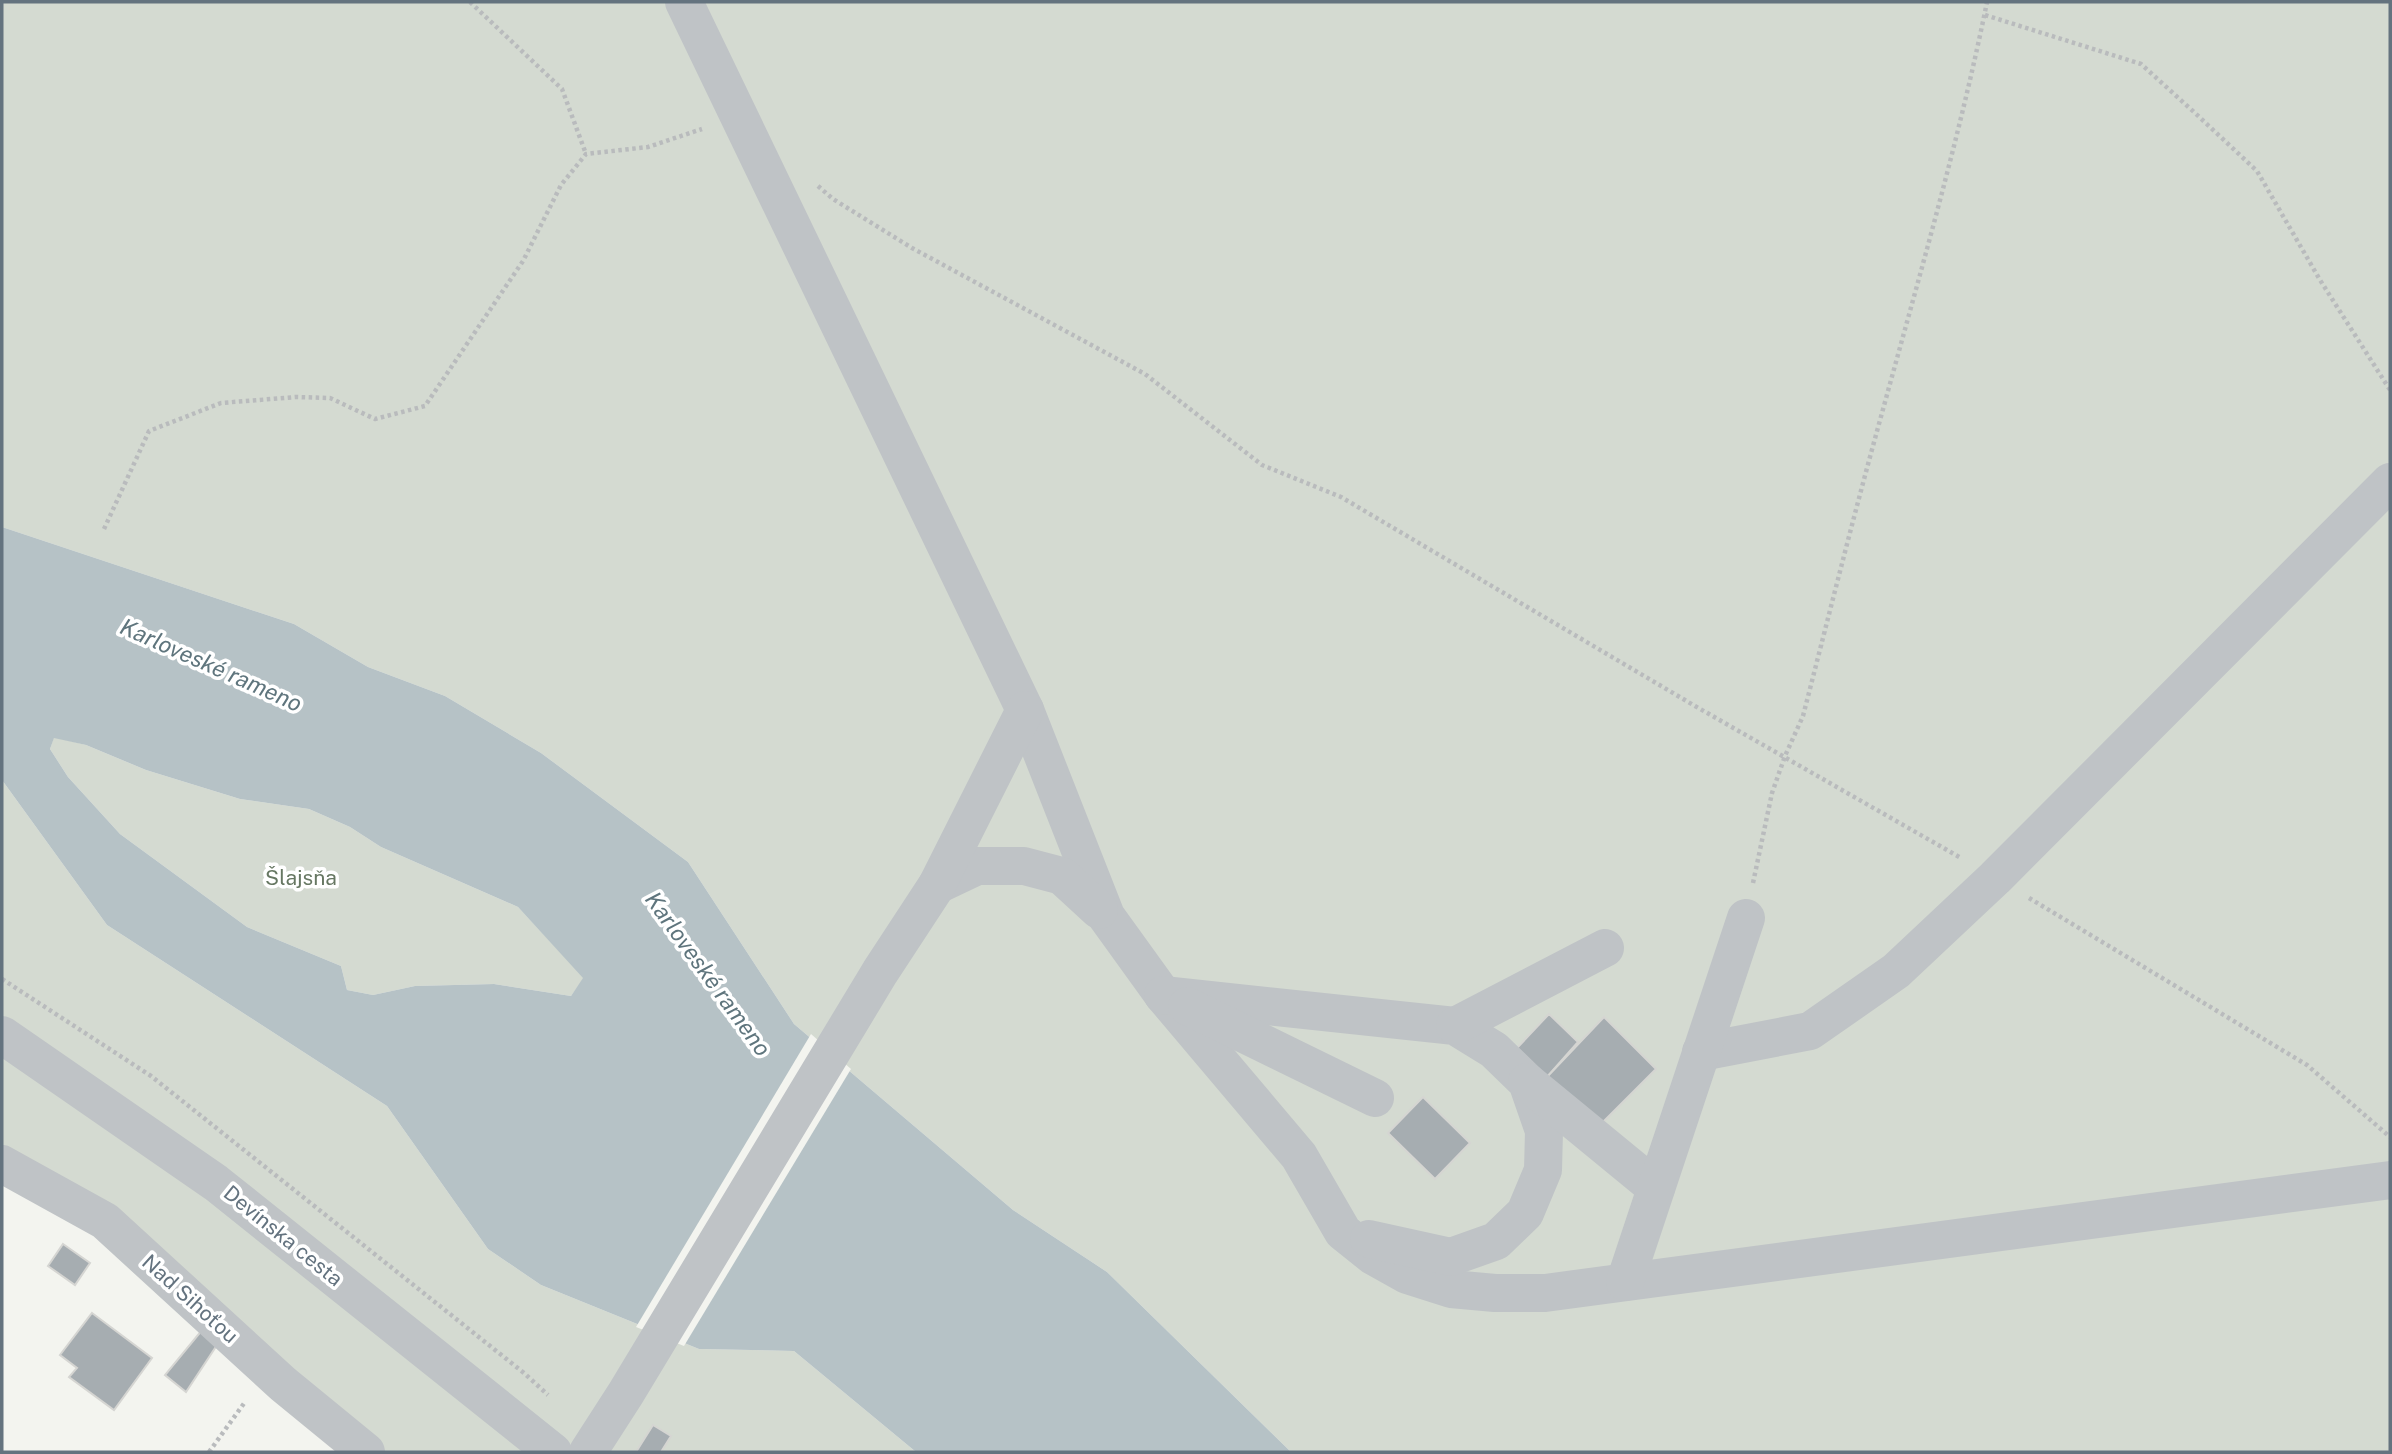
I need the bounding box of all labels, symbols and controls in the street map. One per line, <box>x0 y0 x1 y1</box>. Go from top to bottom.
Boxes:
water label: Karloveské rameno <box>116 612 306 717</box>
park label: Šlajsňa <box>265 865 337 890</box>
water label: Karloveské rameno <box>640 886 777 1061</box>
street label: Devínska cesta <box>219 1180 348 1291</box>
street label: Nad Sihoťou <box>137 1249 243 1348</box>

